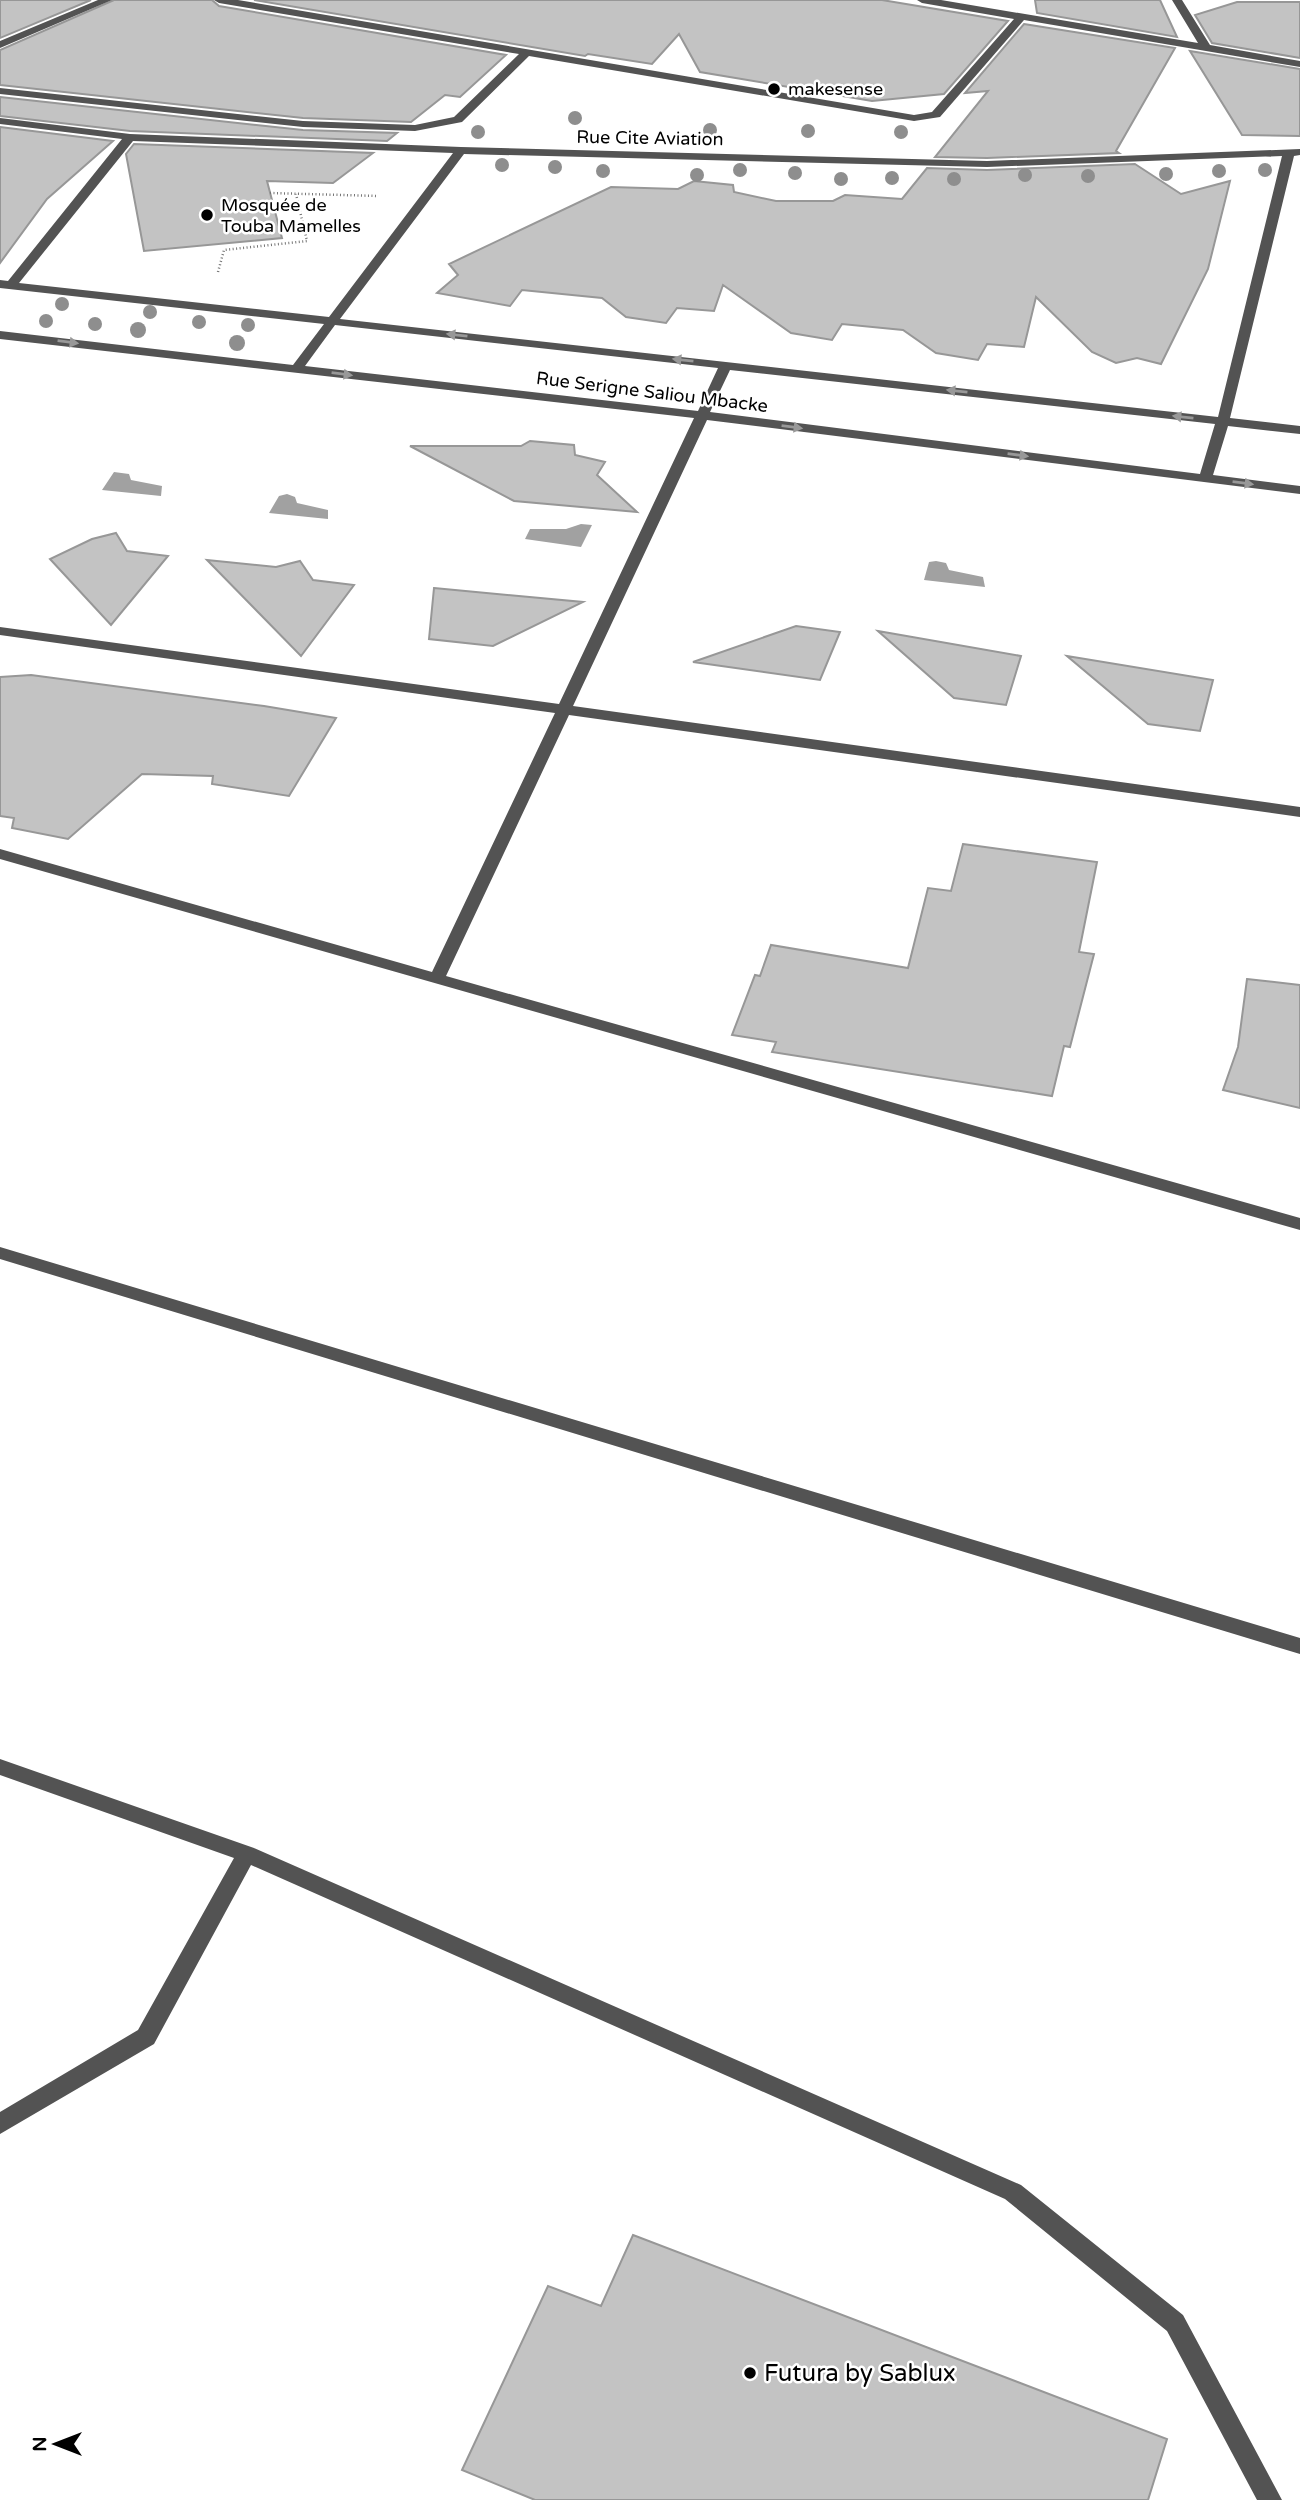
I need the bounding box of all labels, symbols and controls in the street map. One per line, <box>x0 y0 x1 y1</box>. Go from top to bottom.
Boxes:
place label: makesense <box>788 78 883 100</box>
marker: makesense <box>766 81 782 97</box>
street label: Rue Cite Aviation <box>576 126 724 150</box>
place label: Mosquée de Touba Mamelles <box>221 194 361 237</box>
marker: Mosquée de Touba Mamelles <box>199 207 215 223</box>
one-way arrow <box>445 329 467 340</box>
one-way arrow <box>57 337 79 348</box>
one-way arrow <box>671 355 693 366</box>
street label: Rue Serigne Saliou Mbacke <box>535 367 769 417</box>
one-way arrow <box>332 369 354 380</box>
one-way arrow <box>946 386 968 397</box>
one-way arrow <box>1172 411 1194 422</box>
one-way arrow <box>781 421 803 432</box>
one-way arrow <box>1007 449 1029 460</box>
one-way arrow <box>1233 477 1255 488</box>
place label: Futura by Sablux <box>764 2359 956 2388</box>
marker: Futura by Sablux <box>742 2365 758 2381</box>
north arrow <box>21 2409 91 2479</box>
text: N <box>29 2436 51 2452</box>

